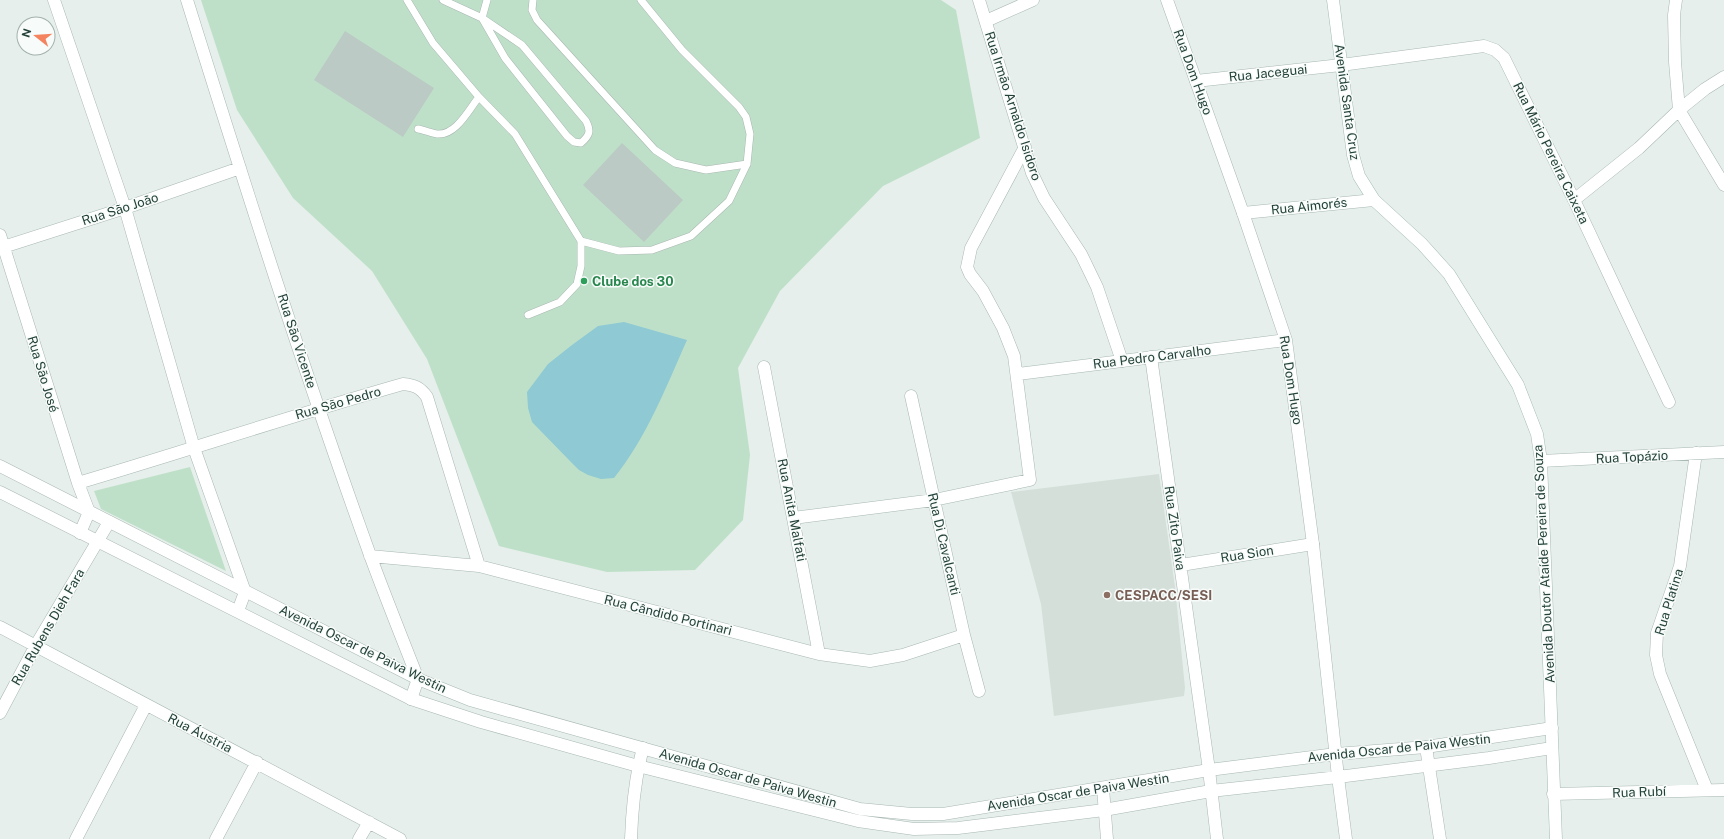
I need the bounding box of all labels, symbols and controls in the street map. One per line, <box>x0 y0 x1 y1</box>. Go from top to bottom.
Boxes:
north arrow <box>16 16 56 56</box>
text: N <box>19 27 33 39</box>
street label: Rua Dom Hugo <box>1171 27 1215 117</box>
street label: Rua Irmão Arnaldo Isidoro <box>982 30 1044 182</box>
street label: Avenida Santa Cruz <box>1331 43 1363 161</box>
street label: Rua Jaceguai <box>1228 61 1308 85</box>
street label: Rua Mário Pereira Caixeta <box>1510 80 1592 226</box>
street label: Rua São João <box>80 190 160 228</box>
street label: Rua Aimorés <box>1270 195 1348 217</box>
place label: Clube dos 30 <box>592 274 674 289</box>
marker: Clube dos 30 <box>579 276 589 286</box>
street label: Rua São Vicente <box>275 292 319 390</box>
street label: Rua São José <box>24 334 62 414</box>
street label: Rua Dom Hugo <box>1277 334 1305 426</box>
street label: Rua Pedro Carvalho <box>1092 342 1212 372</box>
street label: Rua São Pedro <box>293 384 383 422</box>
street label: Avenida Doutor Ataíde Pereira de Souza <box>1530 444 1558 684</box>
street label: Rua Topázio <box>1595 448 1669 466</box>
street label: Rua Anita Malfati <box>775 457 809 563</box>
street label: Rua Zito Paiva <box>1162 485 1188 571</box>
street label: Rua Di Cavalcanti <box>925 491 963 597</box>
street label: Rua Sion <box>1219 542 1275 566</box>
street label: Rua Rubens Dieh Fara <box>8 566 88 688</box>
street label: Rua Platina <box>1652 567 1686 637</box>
place label: CESPACC/SESI <box>1115 588 1212 603</box>
marker: CESPACC/SESI <box>1102 590 1112 600</box>
street label: Rua Cândido Portinari <box>603 592 733 638</box>
street label: Avenida Oscar de Paiva Westin <box>277 602 449 696</box>
street label: Rua Áustria <box>165 709 235 756</box>
street label: Avenida Oscar de Paiva Westin <box>1307 731 1491 765</box>
street label: Avenida Oscar de Paiva Westin <box>658 745 838 811</box>
street label: Avenida Oscar de Paiva Westin <box>986 770 1170 814</box>
street label: Rua Rubí <box>1612 784 1667 800</box>

